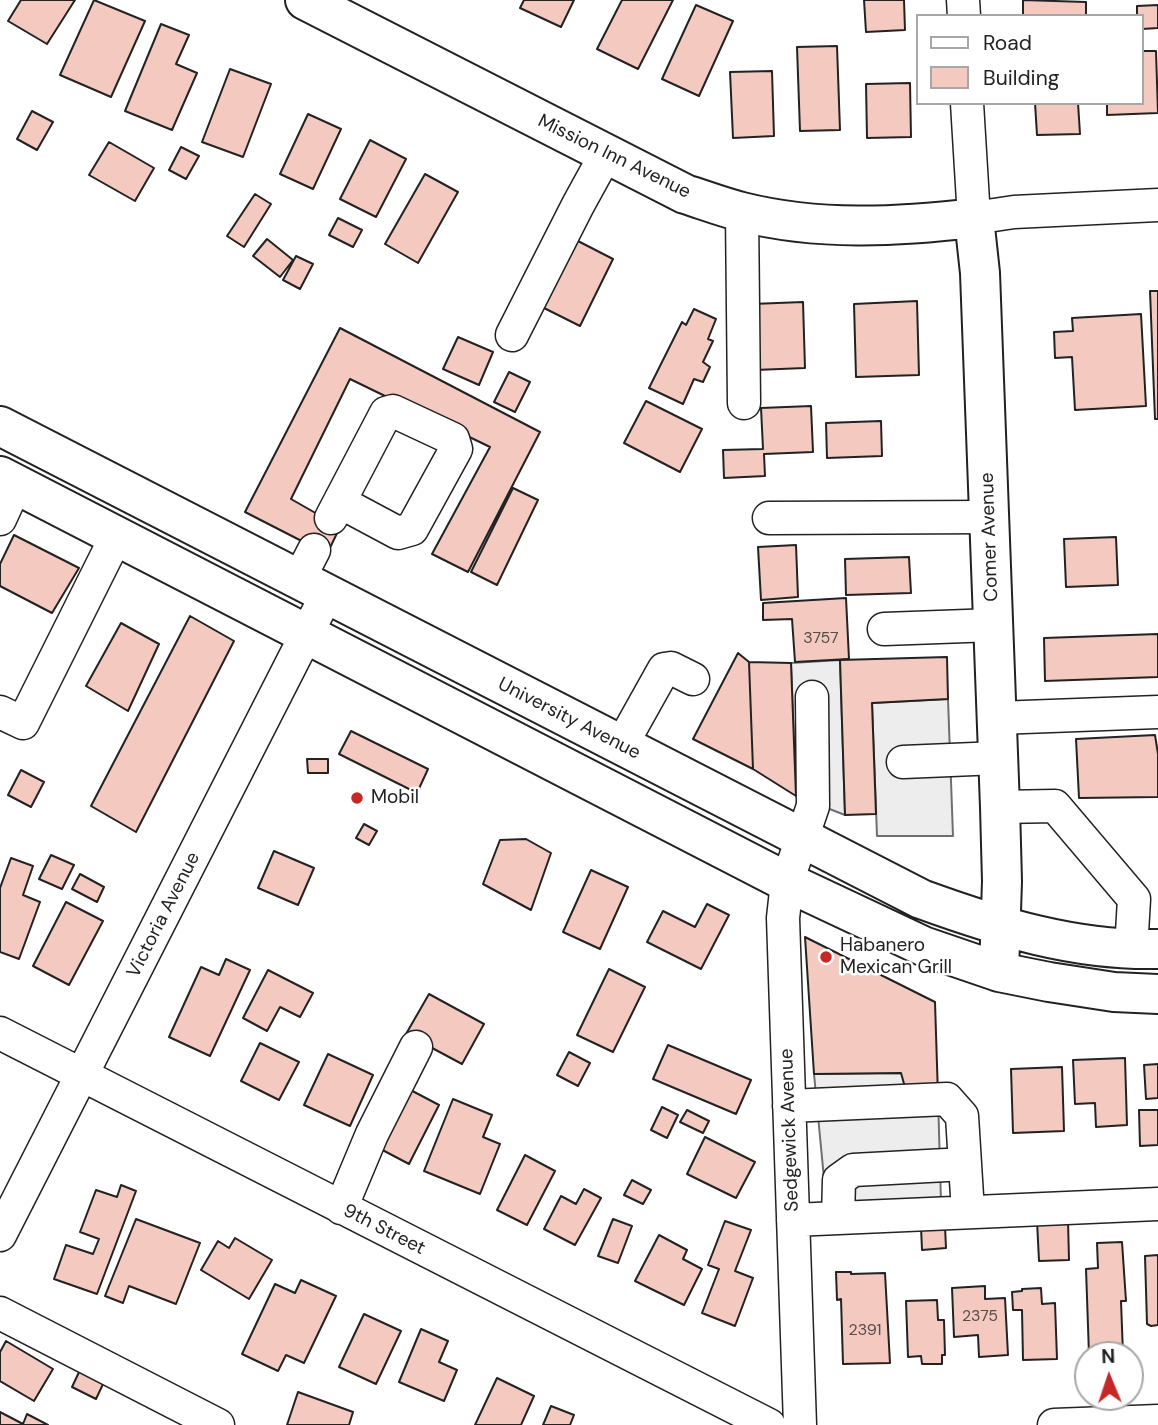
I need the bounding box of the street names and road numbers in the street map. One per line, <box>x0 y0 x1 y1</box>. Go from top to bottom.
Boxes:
street label: Mission Inn Avenue <box>534 110 694 204</box>
street label: Comer Avenue <box>976 472 1004 602</box>
street label: University Avenue <box>494 673 644 765</box>
street label: Victoria Avenue <box>123 848 205 982</box>
street label: Sedgewick Avenue <box>776 1048 804 1212</box>
street label: 9th Street <box>339 1200 429 1260</box>

